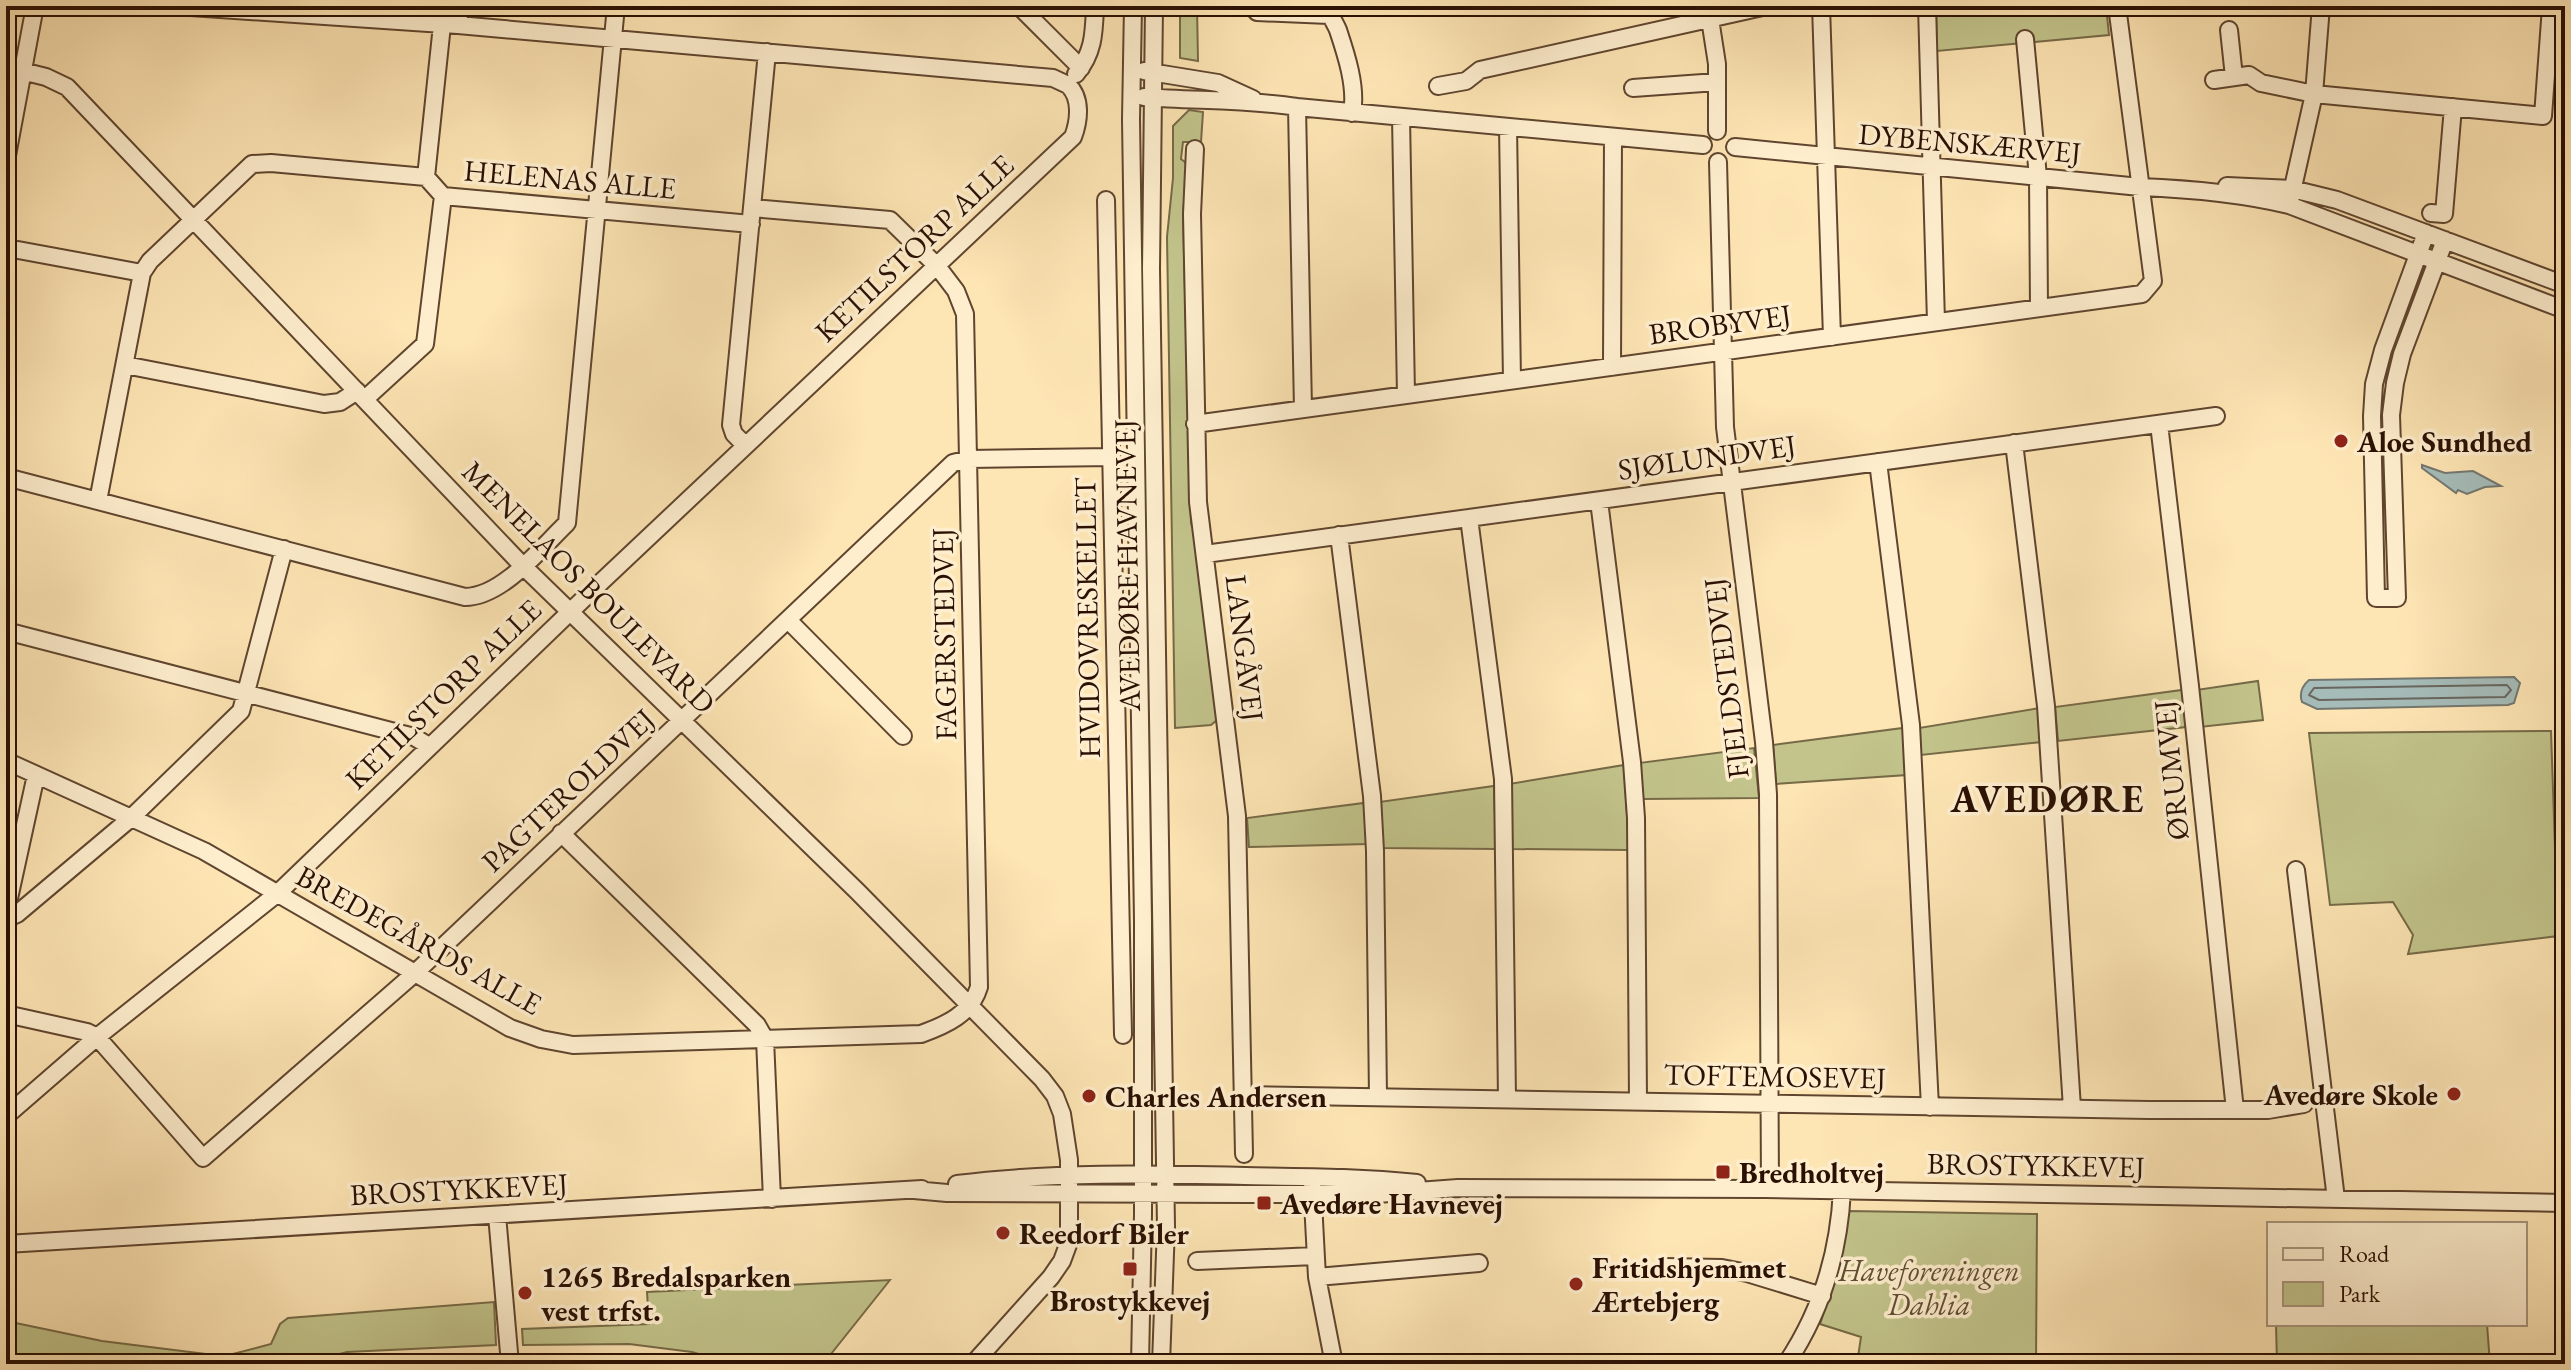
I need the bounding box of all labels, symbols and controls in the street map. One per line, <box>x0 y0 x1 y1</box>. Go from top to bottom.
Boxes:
street label: DYBENSKÆRVEJ <box>1857 114 2083 172</box>
street label: KETILSTORP ALLE <box>806 146 1022 350</box>
street label: HELENAS ALLE <box>462 150 678 208</box>
street label: BROBYVEJ <box>1646 295 1794 353</box>
street label: AVEDØRE HAVNEVEJ <box>1105 418 1149 713</box>
place label: Aloe Sundhed <box>2356 422 2533 461</box>
street label: SJØLUNDVEJ <box>1615 425 1799 489</box>
marker: Aloe Sundhed <box>2332 432 2350 450</box>
street label: MENELAOS BOULEVARD <box>454 452 724 722</box>
street label: HVIDOVRESKELLET <box>1065 476 1109 759</box>
street label: FAGERSTEDVEJ <box>923 527 965 741</box>
street label: LANGÅVEJ <box>1217 572 1273 724</box>
street label: FJELDSTEDVEJ <box>1694 575 1758 781</box>
street label: KETILSTORP ALLE <box>337 590 549 798</box>
street label: ØRUMVEJ <box>2144 698 2198 842</box>
street label: PAGTEROLDVEJ <box>473 700 663 880</box>
district label: AVEDØRE <box>1950 774 2145 823</box>
street label: BREDEGÅRDS ALLE <box>289 856 549 1024</box>
street label: TOFTEMOSEVEJ <box>1663 1055 1887 1097</box>
place label: Avedøre Skole <box>2263 1075 2438 1114</box>
place label: Charles Andersen <box>1105 1077 1327 1116</box>
marker: Avedøre Skole <box>2445 1085 2463 1103</box>
marker: Charles Andersen <box>1080 1087 1098 1105</box>
street label: BROSTYKKEVEJ <box>1927 1144 2145 1186</box>
place label: Bredholtvej <box>1739 1153 1884 1192</box>
marker: Bredholtvej <box>1714 1163 1732 1181</box>
street label: BROSTYKKEVEJ <box>349 1164 569 1214</box>
place label: Avedøre Havnevej <box>1279 1184 1503 1223</box>
marker: Avedøre Havnevej <box>1255 1194 1273 1212</box>
place label: Reedorf Biler <box>1019 1214 1189 1253</box>
legend <box>2267 1222 2527 1326</box>
marker: Reedorf Biler <box>994 1224 1012 1242</box>
text: Road <box>2339 1238 2390 1269</box>
place label: Fritidshjemmet Ærtebjerg <box>1591 1248 1787 1321</box>
park label: Haveforeningen Dahlia <box>1838 1251 2019 1324</box>
place label: 1265 Bredalsparken vest trfst. <box>541 1257 791 1330</box>
marker: Brostykkevej <box>1121 1260 1139 1278</box>
marker: Fritidshjemmet Ærtebjerg <box>1567 1275 1585 1293</box>
text: Park <box>2339 1278 2381 1309</box>
place label: Brostykkevej <box>1050 1281 1210 1320</box>
marker: 1265 Bredalsparken vest trfst. <box>516 1284 534 1302</box>

